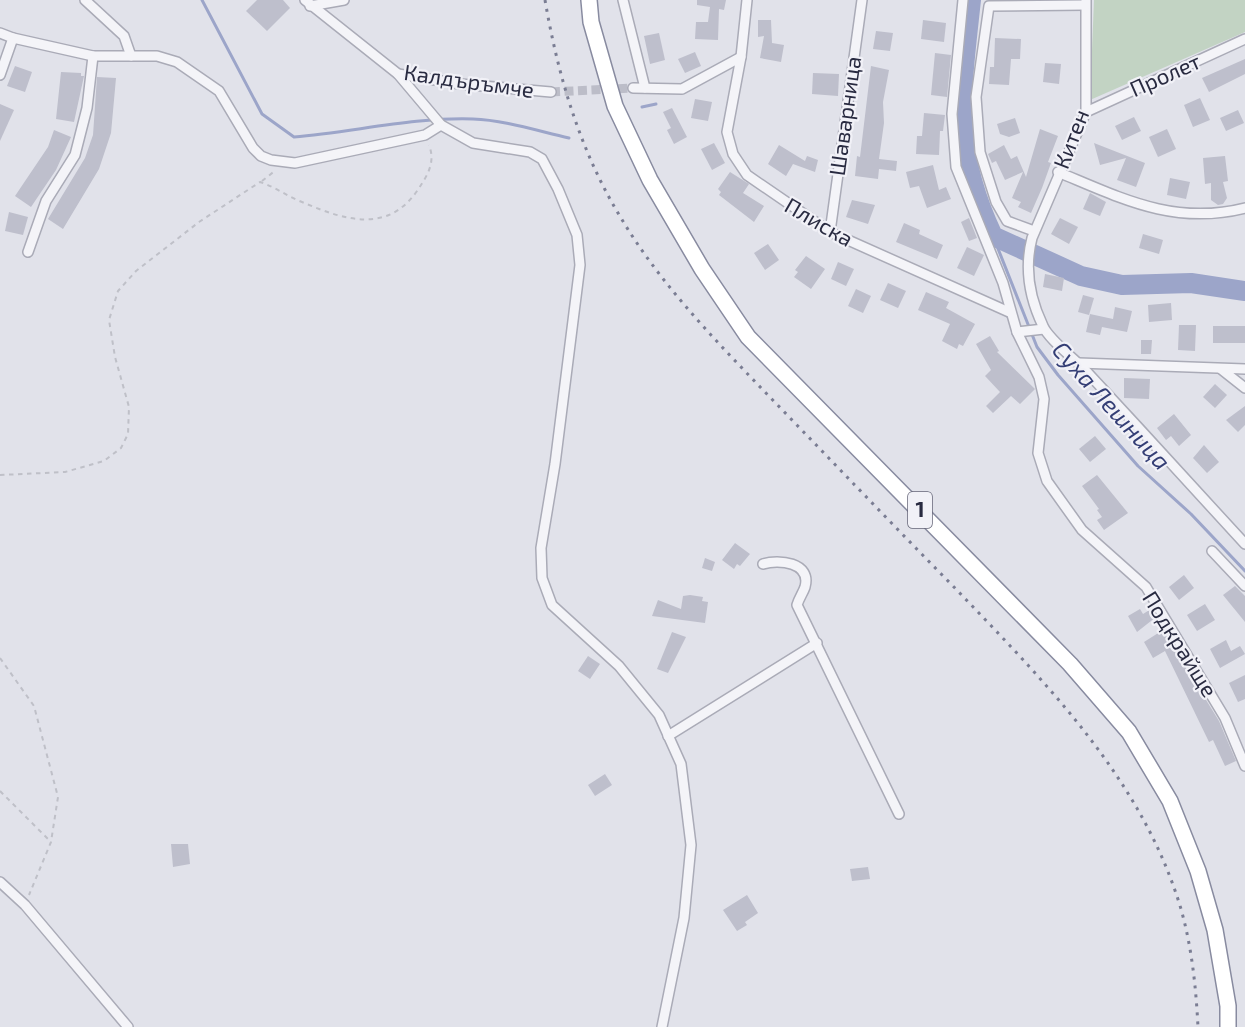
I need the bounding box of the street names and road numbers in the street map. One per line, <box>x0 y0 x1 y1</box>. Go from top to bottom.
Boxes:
street label: Пролет <box>1125 47 1204 101</box>
street label: Шаварница <box>823 54 865 177</box>
street label: Калдъръмче <box>402 58 536 102</box>
street label: Китен <box>1047 105 1093 172</box>
street label: Плиска <box>781 191 858 251</box>
road number: 1 <box>908 492 932 528</box>
street label: Подкрайще <box>1138 586 1224 701</box>

